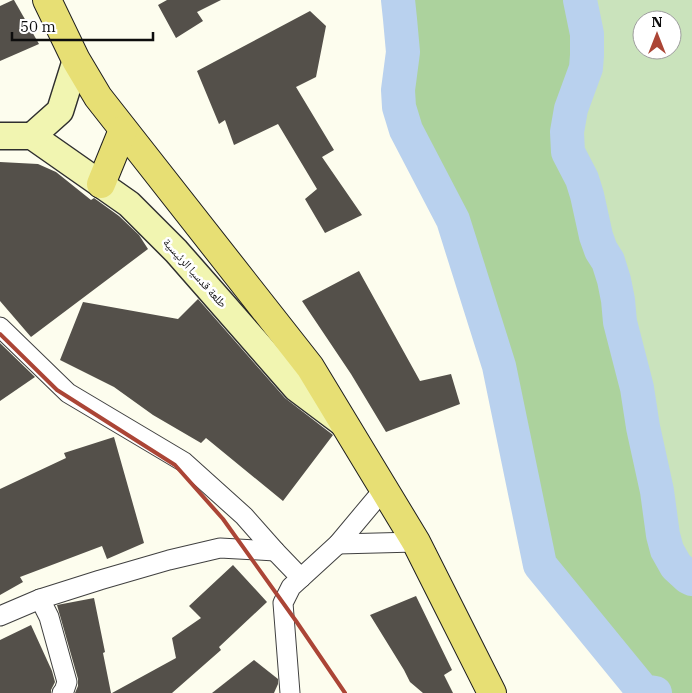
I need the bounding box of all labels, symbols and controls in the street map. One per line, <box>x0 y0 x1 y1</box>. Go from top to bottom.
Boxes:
scale bar <box>12 10 154 42</box>
north arrow <box>632 10 682 60</box>
text: N <box>651 13 663 31</box>
text: 50 m <box>20 17 56 36</box>
street label: طلعة قدسيا الرئيسية <box>160 235 231 311</box>

